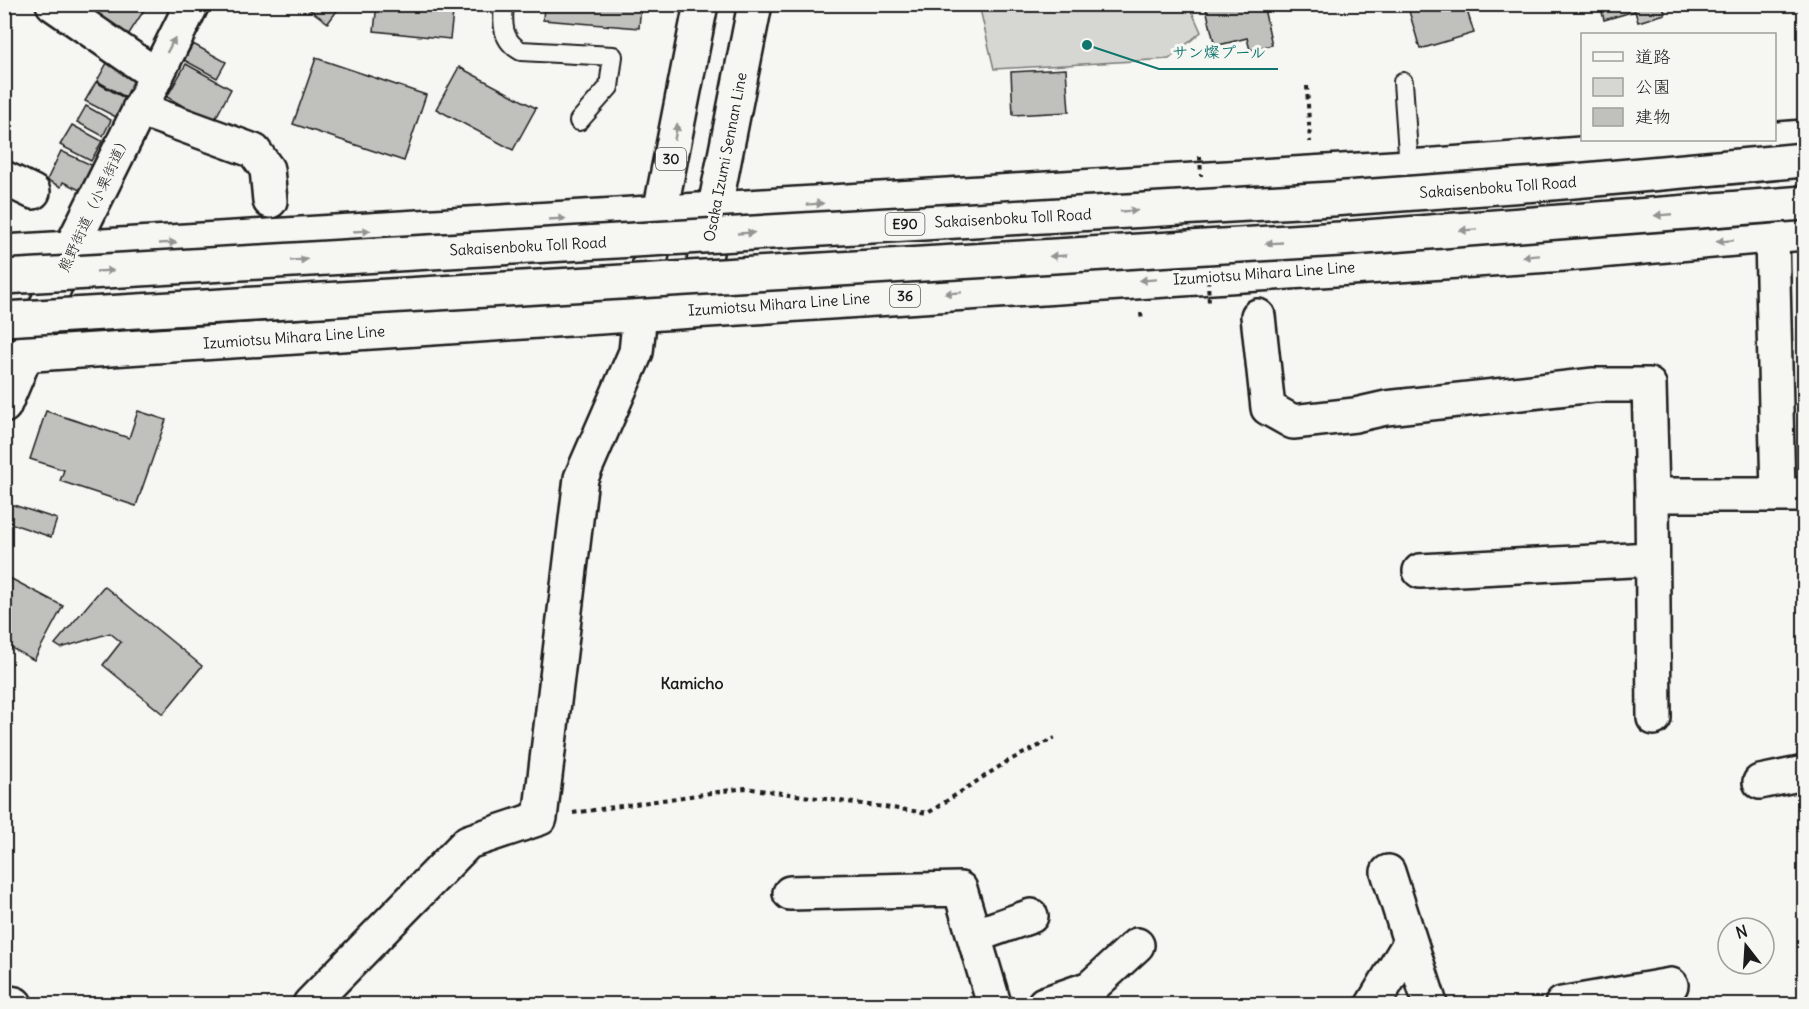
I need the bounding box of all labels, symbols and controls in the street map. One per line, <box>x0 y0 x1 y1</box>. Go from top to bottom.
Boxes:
legend <box>1581 33 1776 141</box>
callout: サン燦プール <box>1159 35 1278 69</box>
one-way arrow <box>166 37 176 54</box>
text: サン燦プール <box>1172 42 1266 62</box>
text: 道路 <box>1635 45 1671 68</box>
street label: Osaka Izumi Sennan Line <box>699 71 751 243</box>
text: 公園 <box>1635 75 1671 98</box>
text: 建物 <box>1635 105 1671 128</box>
one-way arrow <box>672 123 681 142</box>
street label: 熊野街道（小栗街道） <box>54 131 134 275</box>
road number: 30 <box>656 148 686 170</box>
street label: Sakaisenboku Toll Road <box>1419 172 1577 202</box>
one-way arrow <box>805 200 824 209</box>
street label: Sakaisenboku Toll Road <box>934 204 1092 232</box>
one-way arrow <box>1120 206 1139 215</box>
one-way arrow <box>1653 210 1672 220</box>
road number: E90 <box>886 213 924 235</box>
one-way arrow <box>548 215 567 224</box>
one-way arrow <box>1459 225 1478 234</box>
one-way arrow <box>353 226 372 236</box>
one-way arrow <box>736 229 755 238</box>
street label: Sakaisenboku Toll Road <box>449 232 607 260</box>
one-way arrow <box>1716 236 1735 246</box>
one-way arrow <box>158 238 177 247</box>
one-way arrow <box>1264 238 1283 248</box>
one-way arrow <box>1048 251 1067 261</box>
one-way arrow <box>1522 251 1541 260</box>
one-way arrow <box>290 255 309 264</box>
street label: Izumiotsu Mihara Line Line <box>1172 257 1356 289</box>
one-way arrow <box>95 266 114 276</box>
one-way arrow <box>1138 276 1157 285</box>
road number: 36 <box>890 285 920 307</box>
street label: Izumiotsu Mihara Line Line <box>687 288 871 320</box>
one-way arrow <box>944 288 963 298</box>
street label: Izumiotsu Mihara Line Line <box>202 321 386 353</box>
district label: Kamicho <box>661 673 723 693</box>
north arrow <box>1716 916 1776 976</box>
text: N <box>1733 920 1750 943</box>

